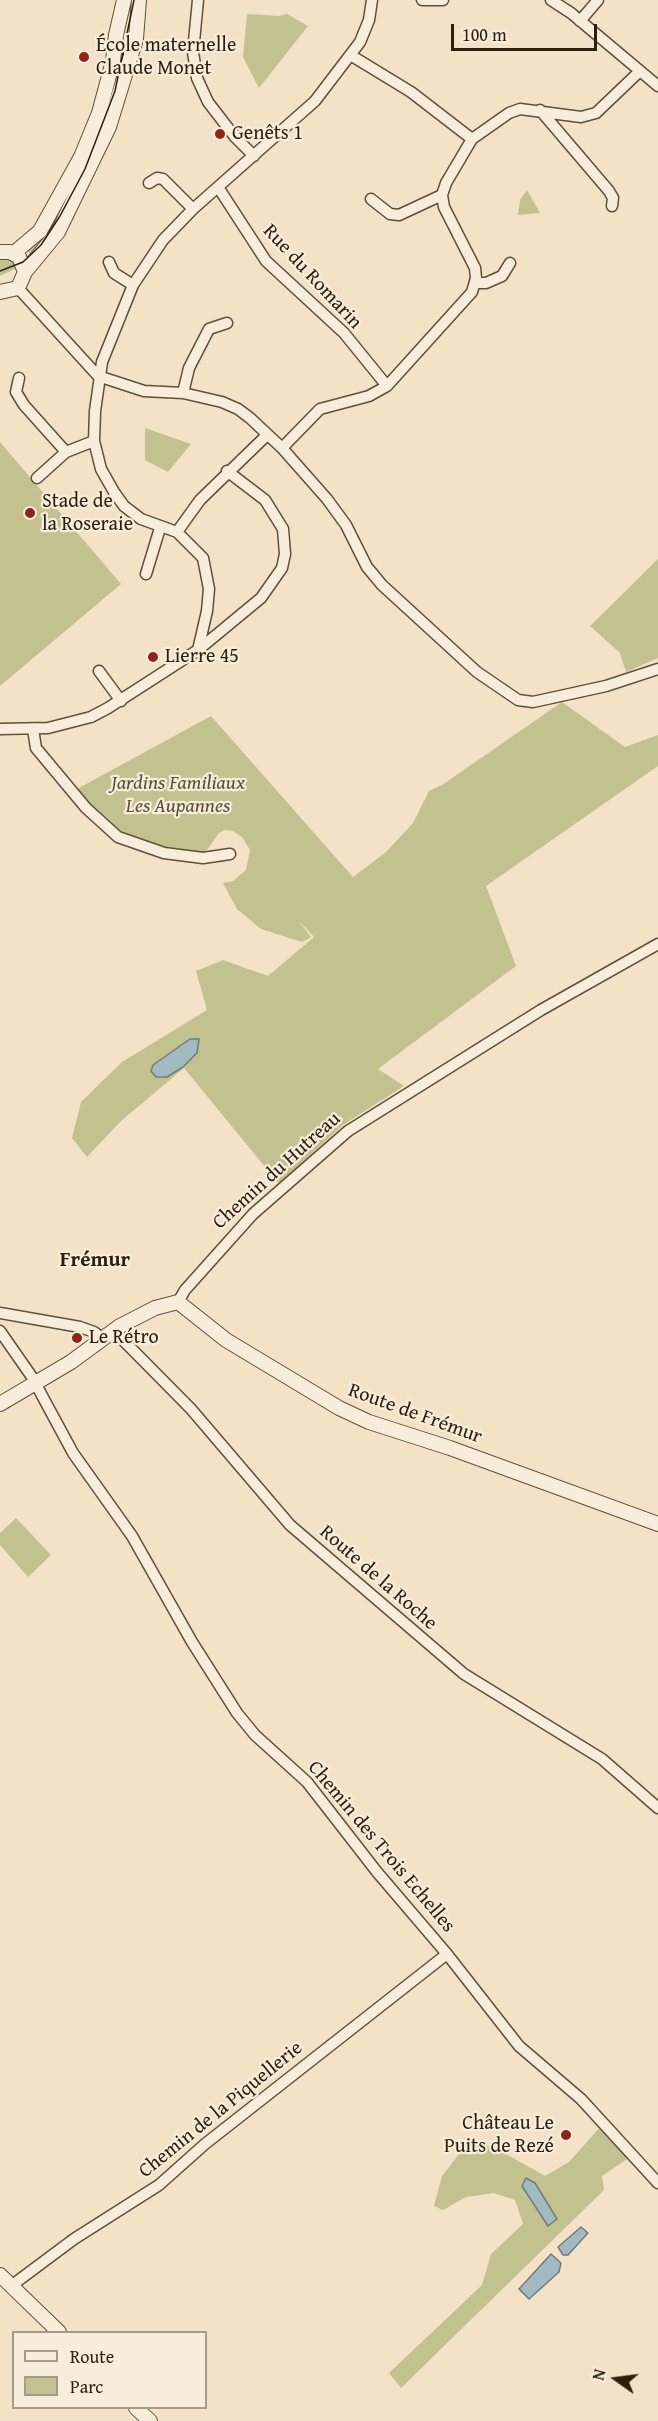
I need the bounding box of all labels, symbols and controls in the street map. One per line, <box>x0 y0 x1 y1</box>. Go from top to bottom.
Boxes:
scale bar <box>454 12 600 50</box>
text: 100 m <box>462 21 507 48</box>
place label: École maternelle Claude Monet <box>96 34 236 81</box>
marker: École maternelle Claude Monet <box>77 50 91 64</box>
place label: Genêts 1 <box>232 122 303 146</box>
marker: Genêts 1 <box>213 127 227 141</box>
street label: Rue du Romarin <box>257 220 367 334</box>
place label: Stade de la Roseraie <box>42 490 133 537</box>
marker: Stade de la Roseraie <box>23 506 37 520</box>
place label: Lierre 45 <box>165 645 239 669</box>
marker: Lierre 45 <box>146 650 160 664</box>
park label: Jardins Familiaux Les Aupannes <box>111 772 245 819</box>
street label: Chemin du Hutreau <box>208 1107 346 1235</box>
district label: Frémur <box>60 1248 130 1274</box>
place label: Le Rétro <box>89 1326 159 1350</box>
marker: Le Rétro <box>70 1331 84 1345</box>
street label: Route de Frémur <box>345 1379 485 1449</box>
street label: Route de la Roche <box>314 1520 442 1636</box>
street label: Chemin des Trois Echelles <box>302 1756 460 1938</box>
street label: Chemin de la Piquellerie <box>134 2036 308 2184</box>
place label: Château Le Puits de Rezé <box>444 2112 554 2159</box>
marker: Château Le Puits de Rezé <box>559 2128 573 2142</box>
legend <box>12 2331 207 2409</box>
text: Route <box>70 2343 114 2370</box>
north arrow <box>586 2349 646 2409</box>
text: N <box>586 2367 611 2383</box>
text: Parc <box>70 2373 103 2400</box>

